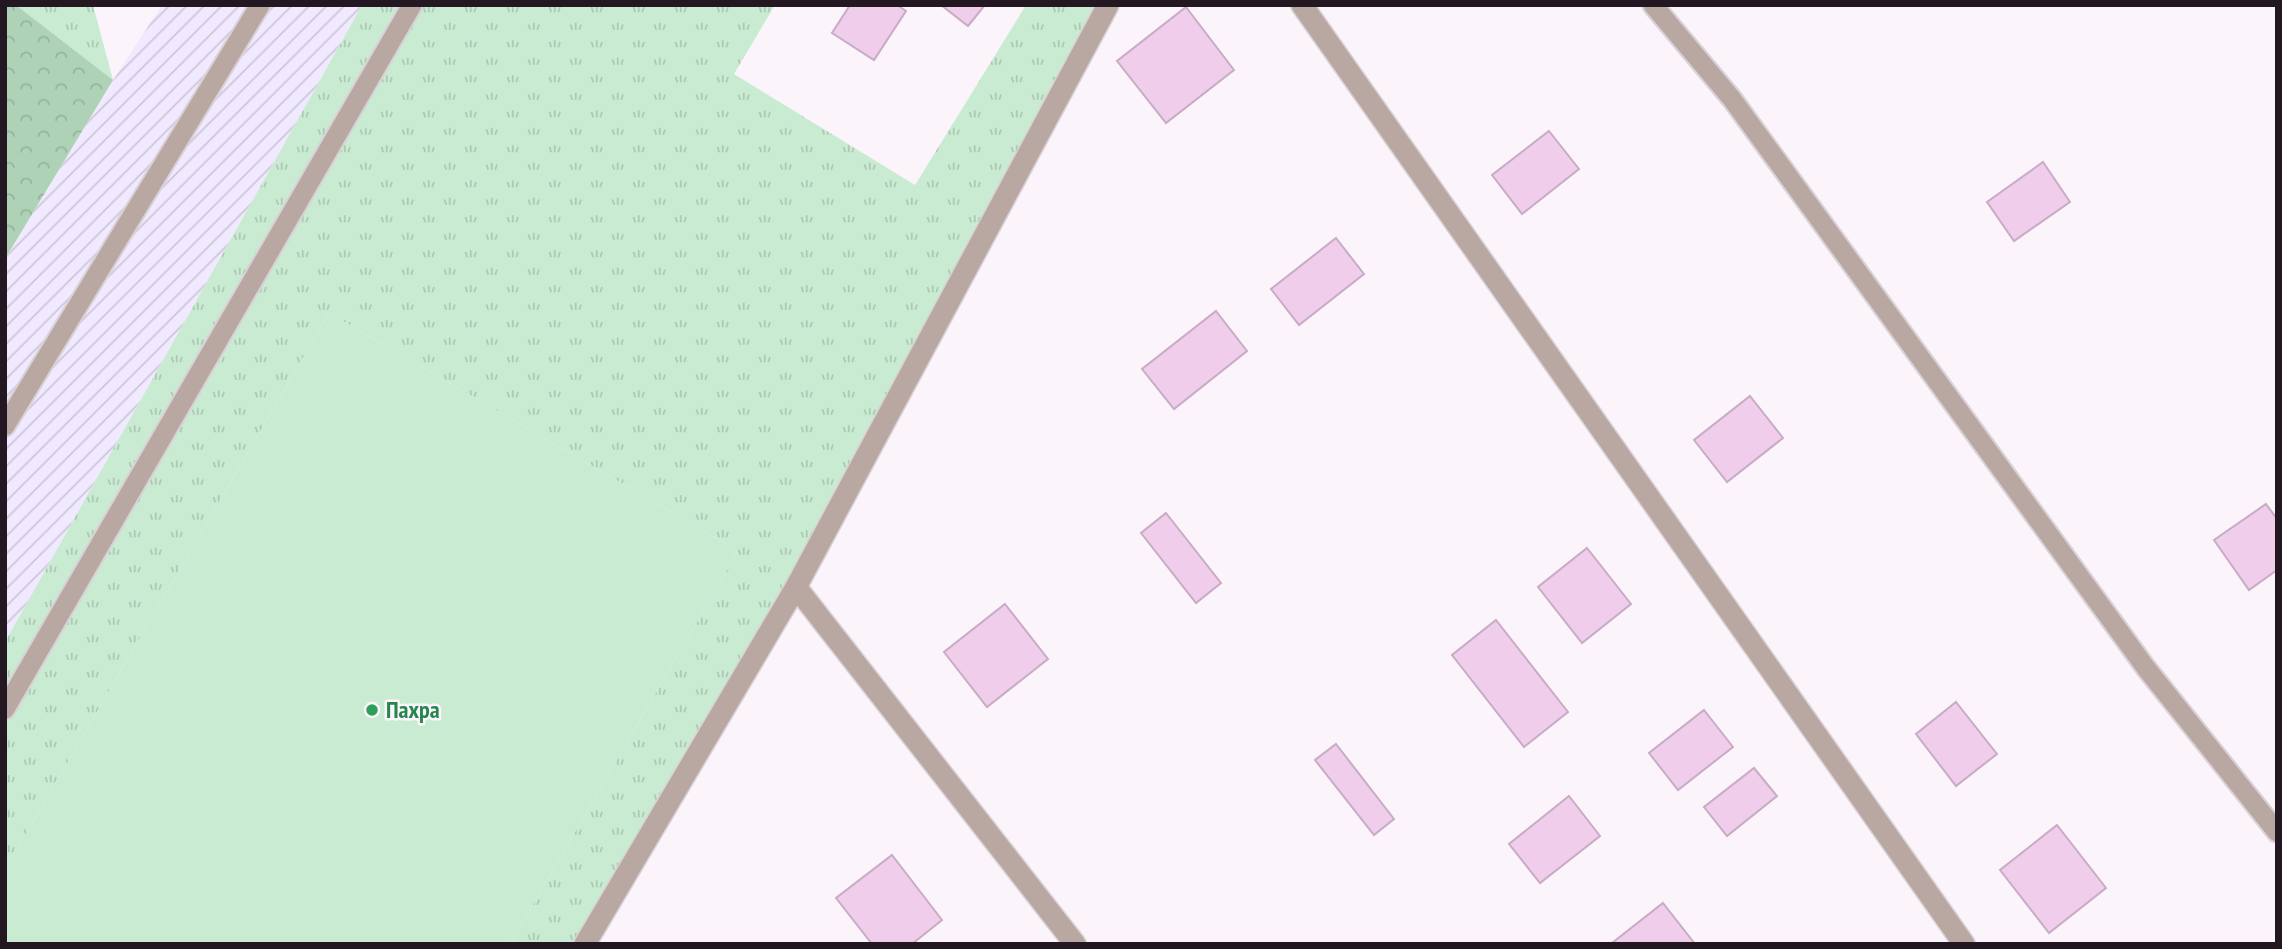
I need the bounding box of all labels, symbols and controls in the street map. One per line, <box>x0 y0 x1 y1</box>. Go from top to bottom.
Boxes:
place label: Пахра <box>386 694 440 725</box>
marker: Пахра <box>364 702 380 718</box>

